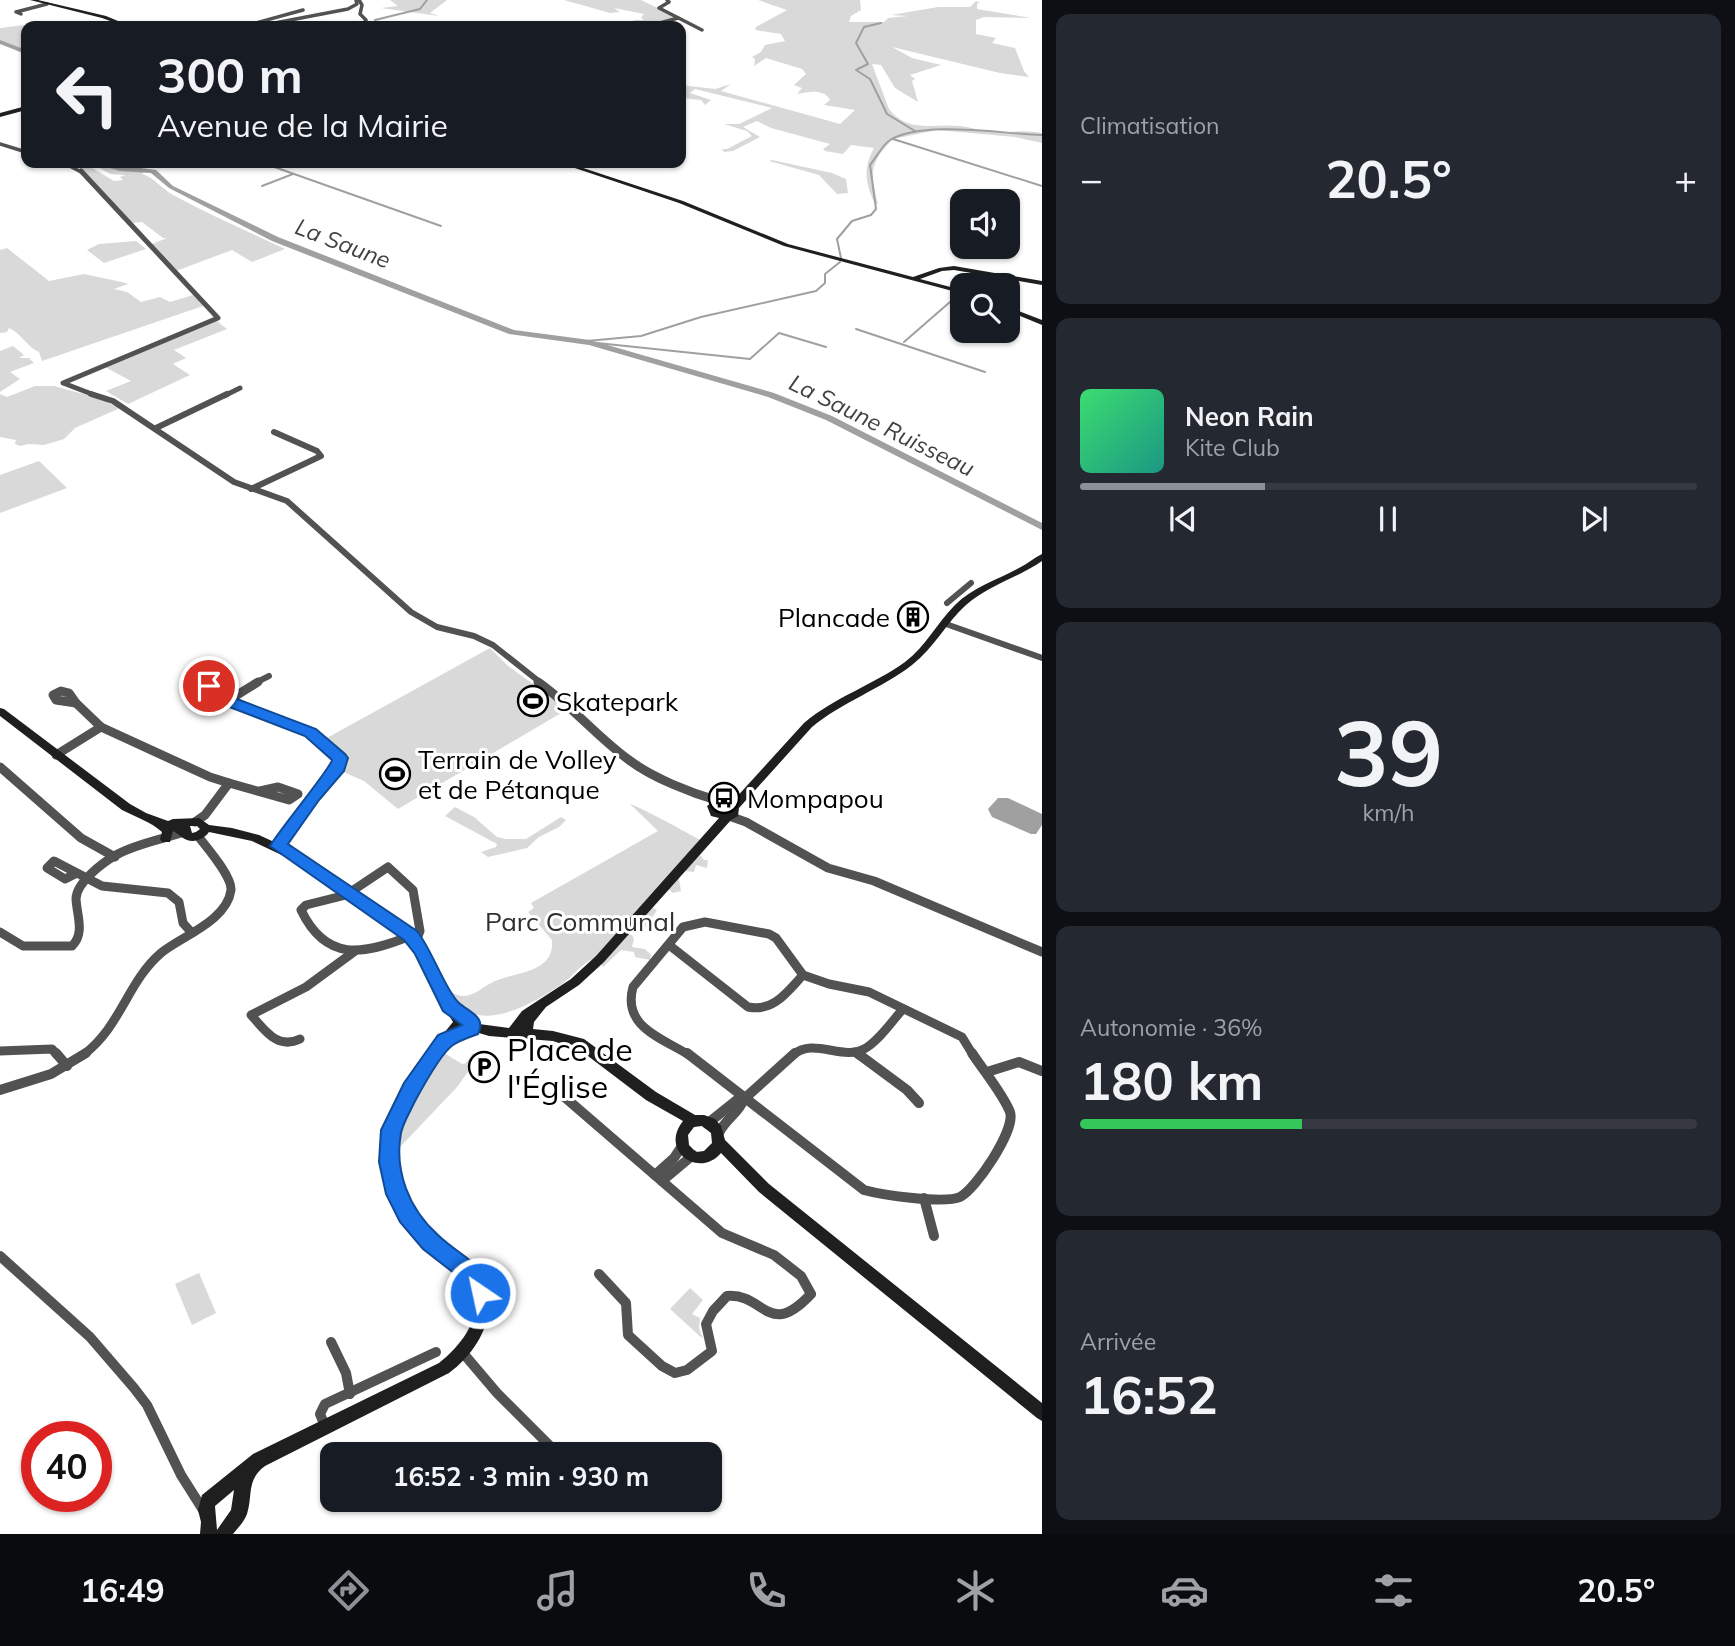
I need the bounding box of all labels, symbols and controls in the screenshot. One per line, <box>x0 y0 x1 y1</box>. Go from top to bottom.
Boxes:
text: 300 m <box>157 44 303 105</box>
icon: left <box>42 49 133 140</box>
text: Avenue de la Mairie <box>157 105 448 145</box>
text: Climatisation <box>1080 111 1220 140</box>
text: 20.5° <box>1325 146 1452 211</box>
text: − <box>1080 155 1103 203</box>
text: + <box>1674 155 1697 203</box>
map controls <box>950 189 1020 343</box>
button: sound <box>950 189 1020 259</box>
water label: La Saune <box>291 212 395 274</box>
button: search <box>950 273 1020 343</box>
water label: La Saune Ruisseau <box>785 368 979 482</box>
text: Neon Rain <box>1185 400 1314 433</box>
text: Kite Club <box>1185 433 1280 462</box>
icon: previous <box>1164 500 1202 538</box>
icon: pause <box>1369 500 1407 538</box>
icon: next <box>1575 500 1613 538</box>
building icon: Plancade <box>896 600 930 634</box>
place label: Plancade <box>778 601 890 634</box>
pin <box>179 656 239 716</box>
icon: arrive <box>190 667 228 705</box>
sports icon: Skatepark <box>516 684 550 718</box>
place label: Skatepark <box>556 685 679 718</box>
text: 39 <box>1334 695 1443 809</box>
place label: Terrain de Volley et de Pétanque <box>418 743 617 806</box>
sports icon: Terrain de Volley et de Pétanque <box>378 757 412 791</box>
bus stop icon: Mompapou <box>707 781 741 815</box>
place label: Mompapou <box>747 782 884 815</box>
text: km/h <box>1362 798 1415 827</box>
park label: Parc Communal <box>485 905 675 938</box>
text: Autonomie · 36% <box>1080 1013 1263 1042</box>
place label: Place de l'Église <box>507 1029 633 1106</box>
text: 180 km <box>1080 1048 1263 1113</box>
parking icon: Place de l'Église <box>467 1050 501 1084</box>
position arrow <box>443 1256 517 1330</box>
text: Arrivée <box>1080 1327 1156 1356</box>
text: 16:52 <box>1080 1362 1218 1427</box>
speed limit sign: 40 <box>21 1421 112 1512</box>
text: 16:52 · 3 min · 930 m <box>393 1460 649 1493</box>
icon: directions <box>324 1566 373 1615</box>
icon: music <box>533 1566 582 1615</box>
icon: phone <box>742 1566 791 1615</box>
icon: climate <box>951 1566 1000 1615</box>
icon: car <box>1160 1566 1209 1615</box>
icon: filters <box>1369 1566 1418 1615</box>
text: 16:49 <box>80 1570 165 1610</box>
text: 20.5° <box>1577 1570 1655 1610</box>

